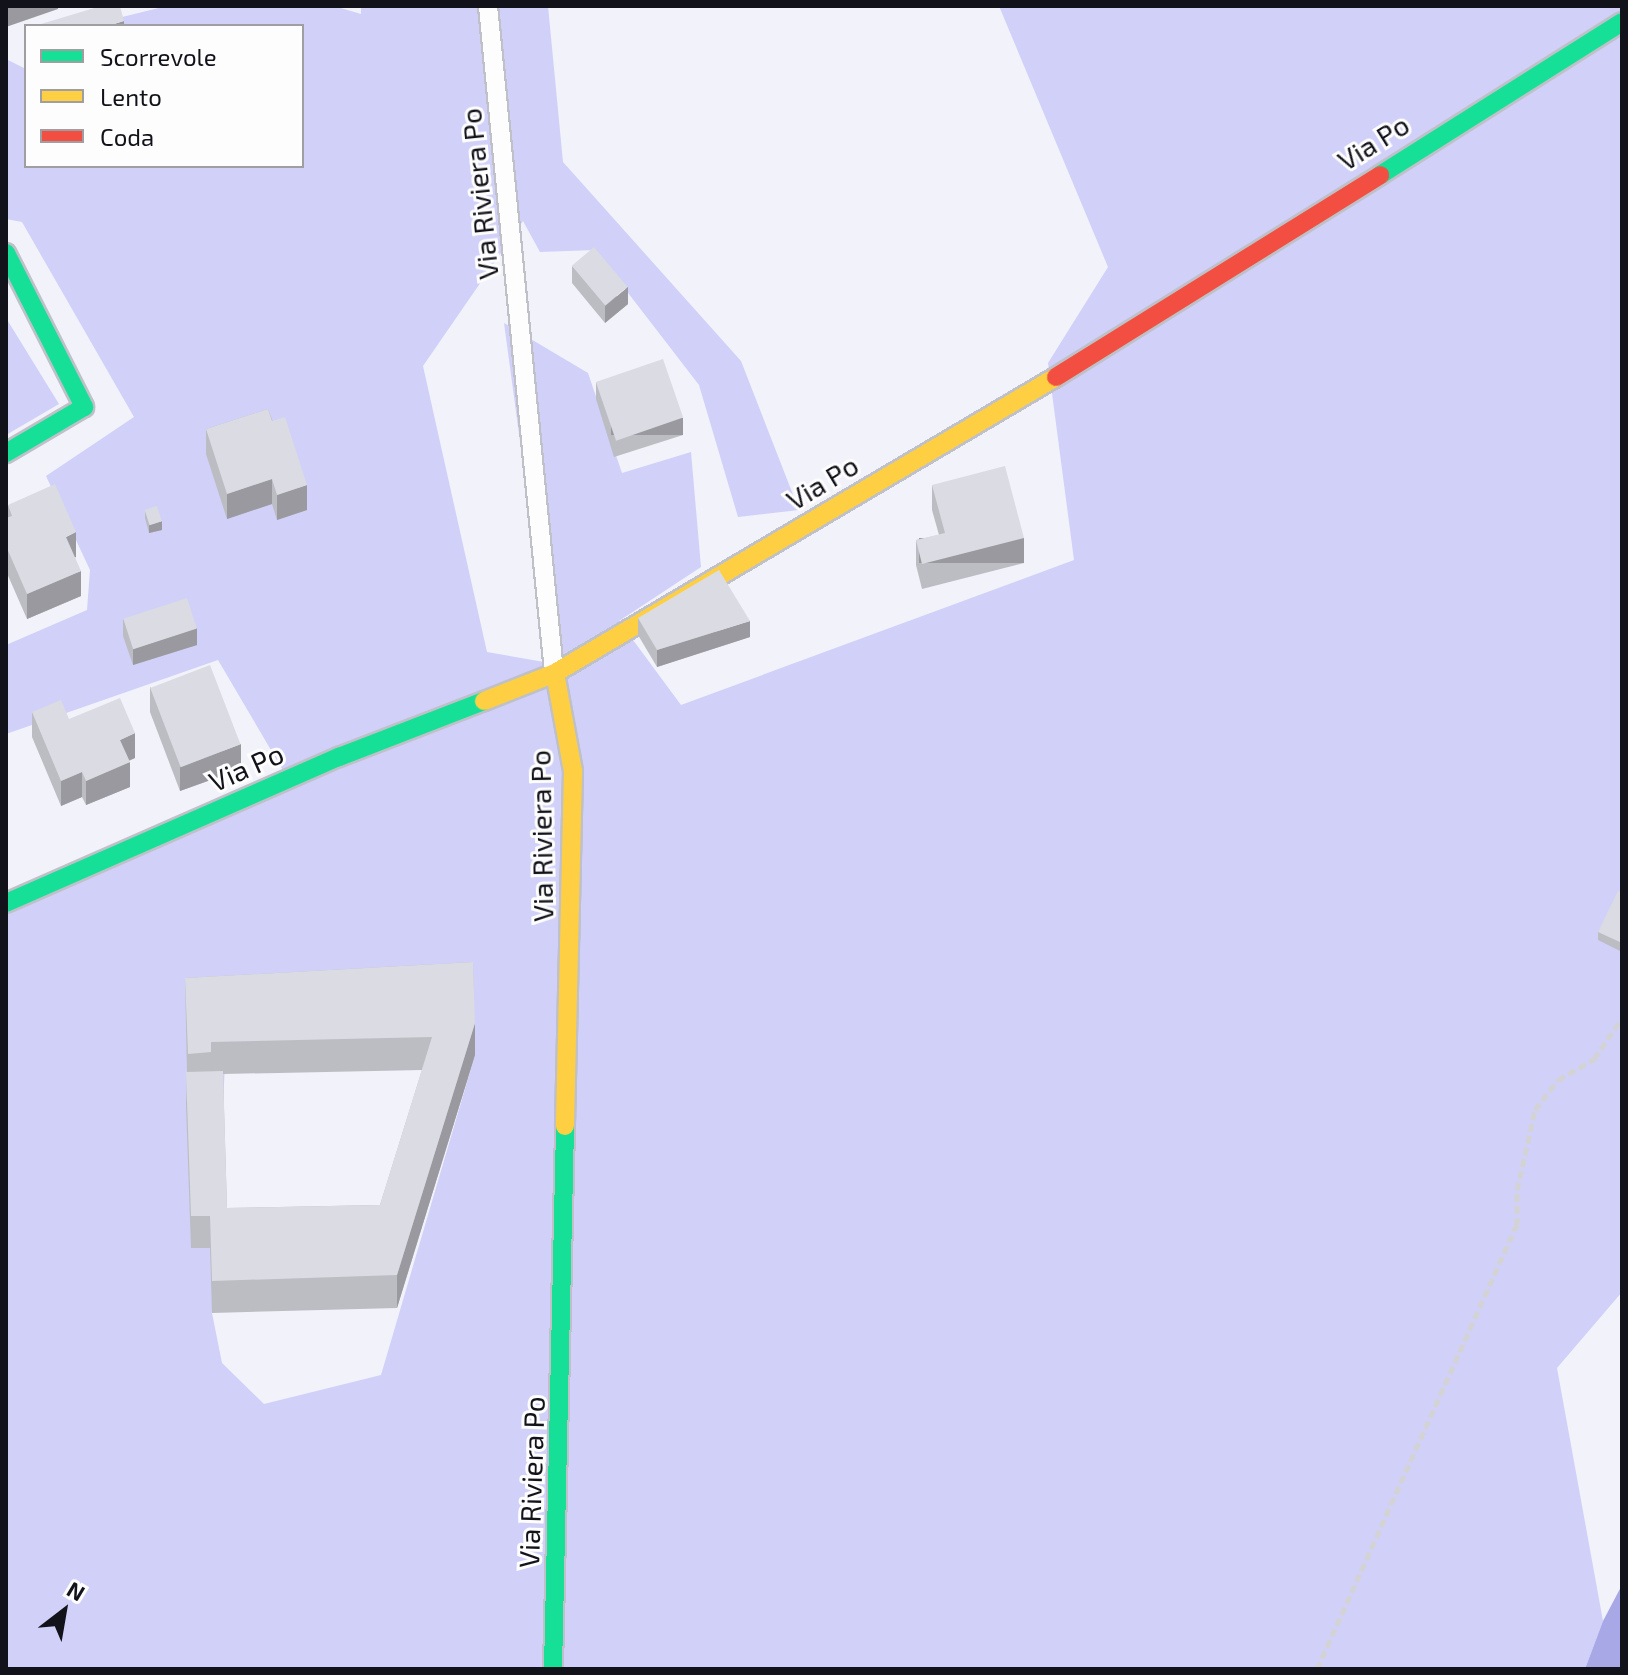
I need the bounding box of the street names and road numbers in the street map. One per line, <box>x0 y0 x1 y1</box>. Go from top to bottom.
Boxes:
street label: Via Riviera Po <box>453 107 505 281</box>
street label: Via Po <box>1331 107 1415 177</box>
street label: Via Po <box>780 448 864 516</box>
street label: Via Po <box>204 736 288 798</box>
street label: Via Riviera Po <box>523 750 559 922</box>
street label: Via Riviera Po <box>511 1396 551 1568</box>

